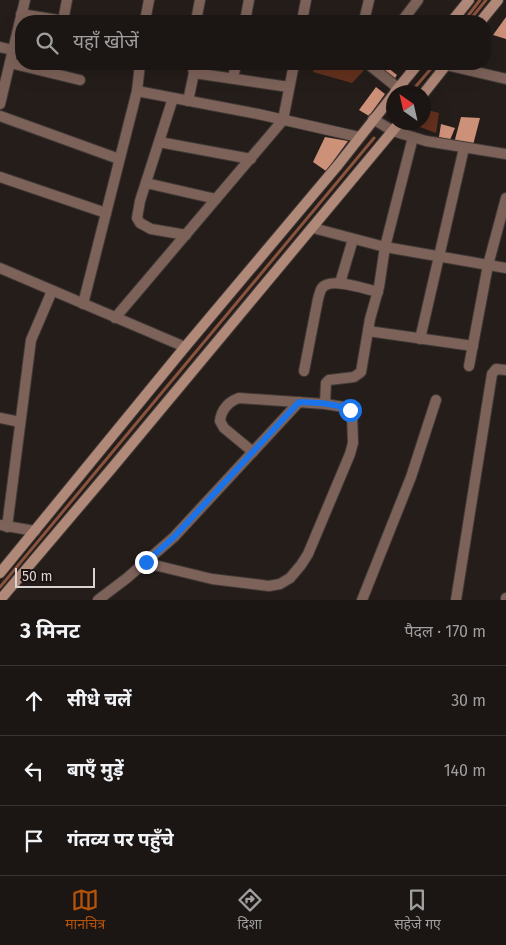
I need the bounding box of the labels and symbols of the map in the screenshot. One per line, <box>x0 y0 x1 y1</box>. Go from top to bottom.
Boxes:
north arrow <box>386 85 431 130</box>
route start <box>339 399 362 422</box>
route end <box>135 551 158 574</box>
scale bar <box>15 565 95 588</box>

